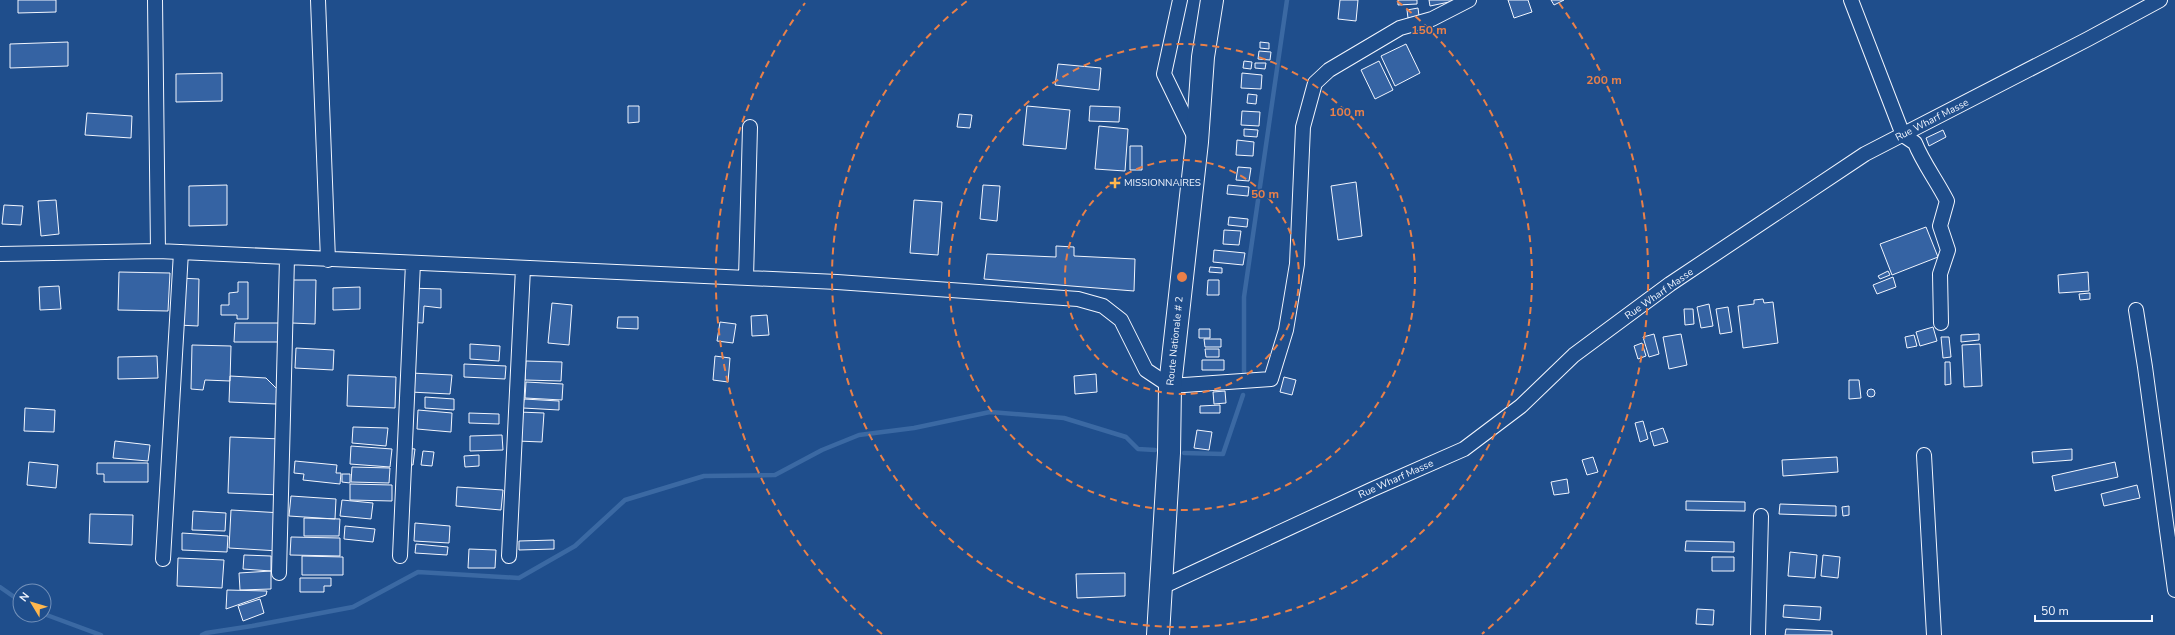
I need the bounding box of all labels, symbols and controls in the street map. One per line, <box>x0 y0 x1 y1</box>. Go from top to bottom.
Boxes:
text: 150 m <box>1411 22 1447 38</box>
text: 200 m <box>1586 72 1622 88</box>
street label: Rue Wharf Masse <box>1893 95 1971 145</box>
text: 100 m <box>1329 104 1365 120</box>
place label: MISSIONNAIRES <box>1124 176 1201 190</box>
marker: MISSIONNAIRES <box>1109 177 1121 189</box>
text: 50 m <box>1251 186 1279 202</box>
street label: Rue Wharf Masse <box>1622 265 1696 323</box>
centre of rings <box>1175 270 1189 284</box>
street label: Route Nationale # 2 <box>1163 296 1187 386</box>
street label: Rue Wharf Masse <box>1356 456 1436 502</box>
north arrow <box>12 583 52 623</box>
text: N <box>16 589 33 605</box>
scale bar <box>2035 597 2152 623</box>
text: 50 m <box>2041 603 2069 619</box>

